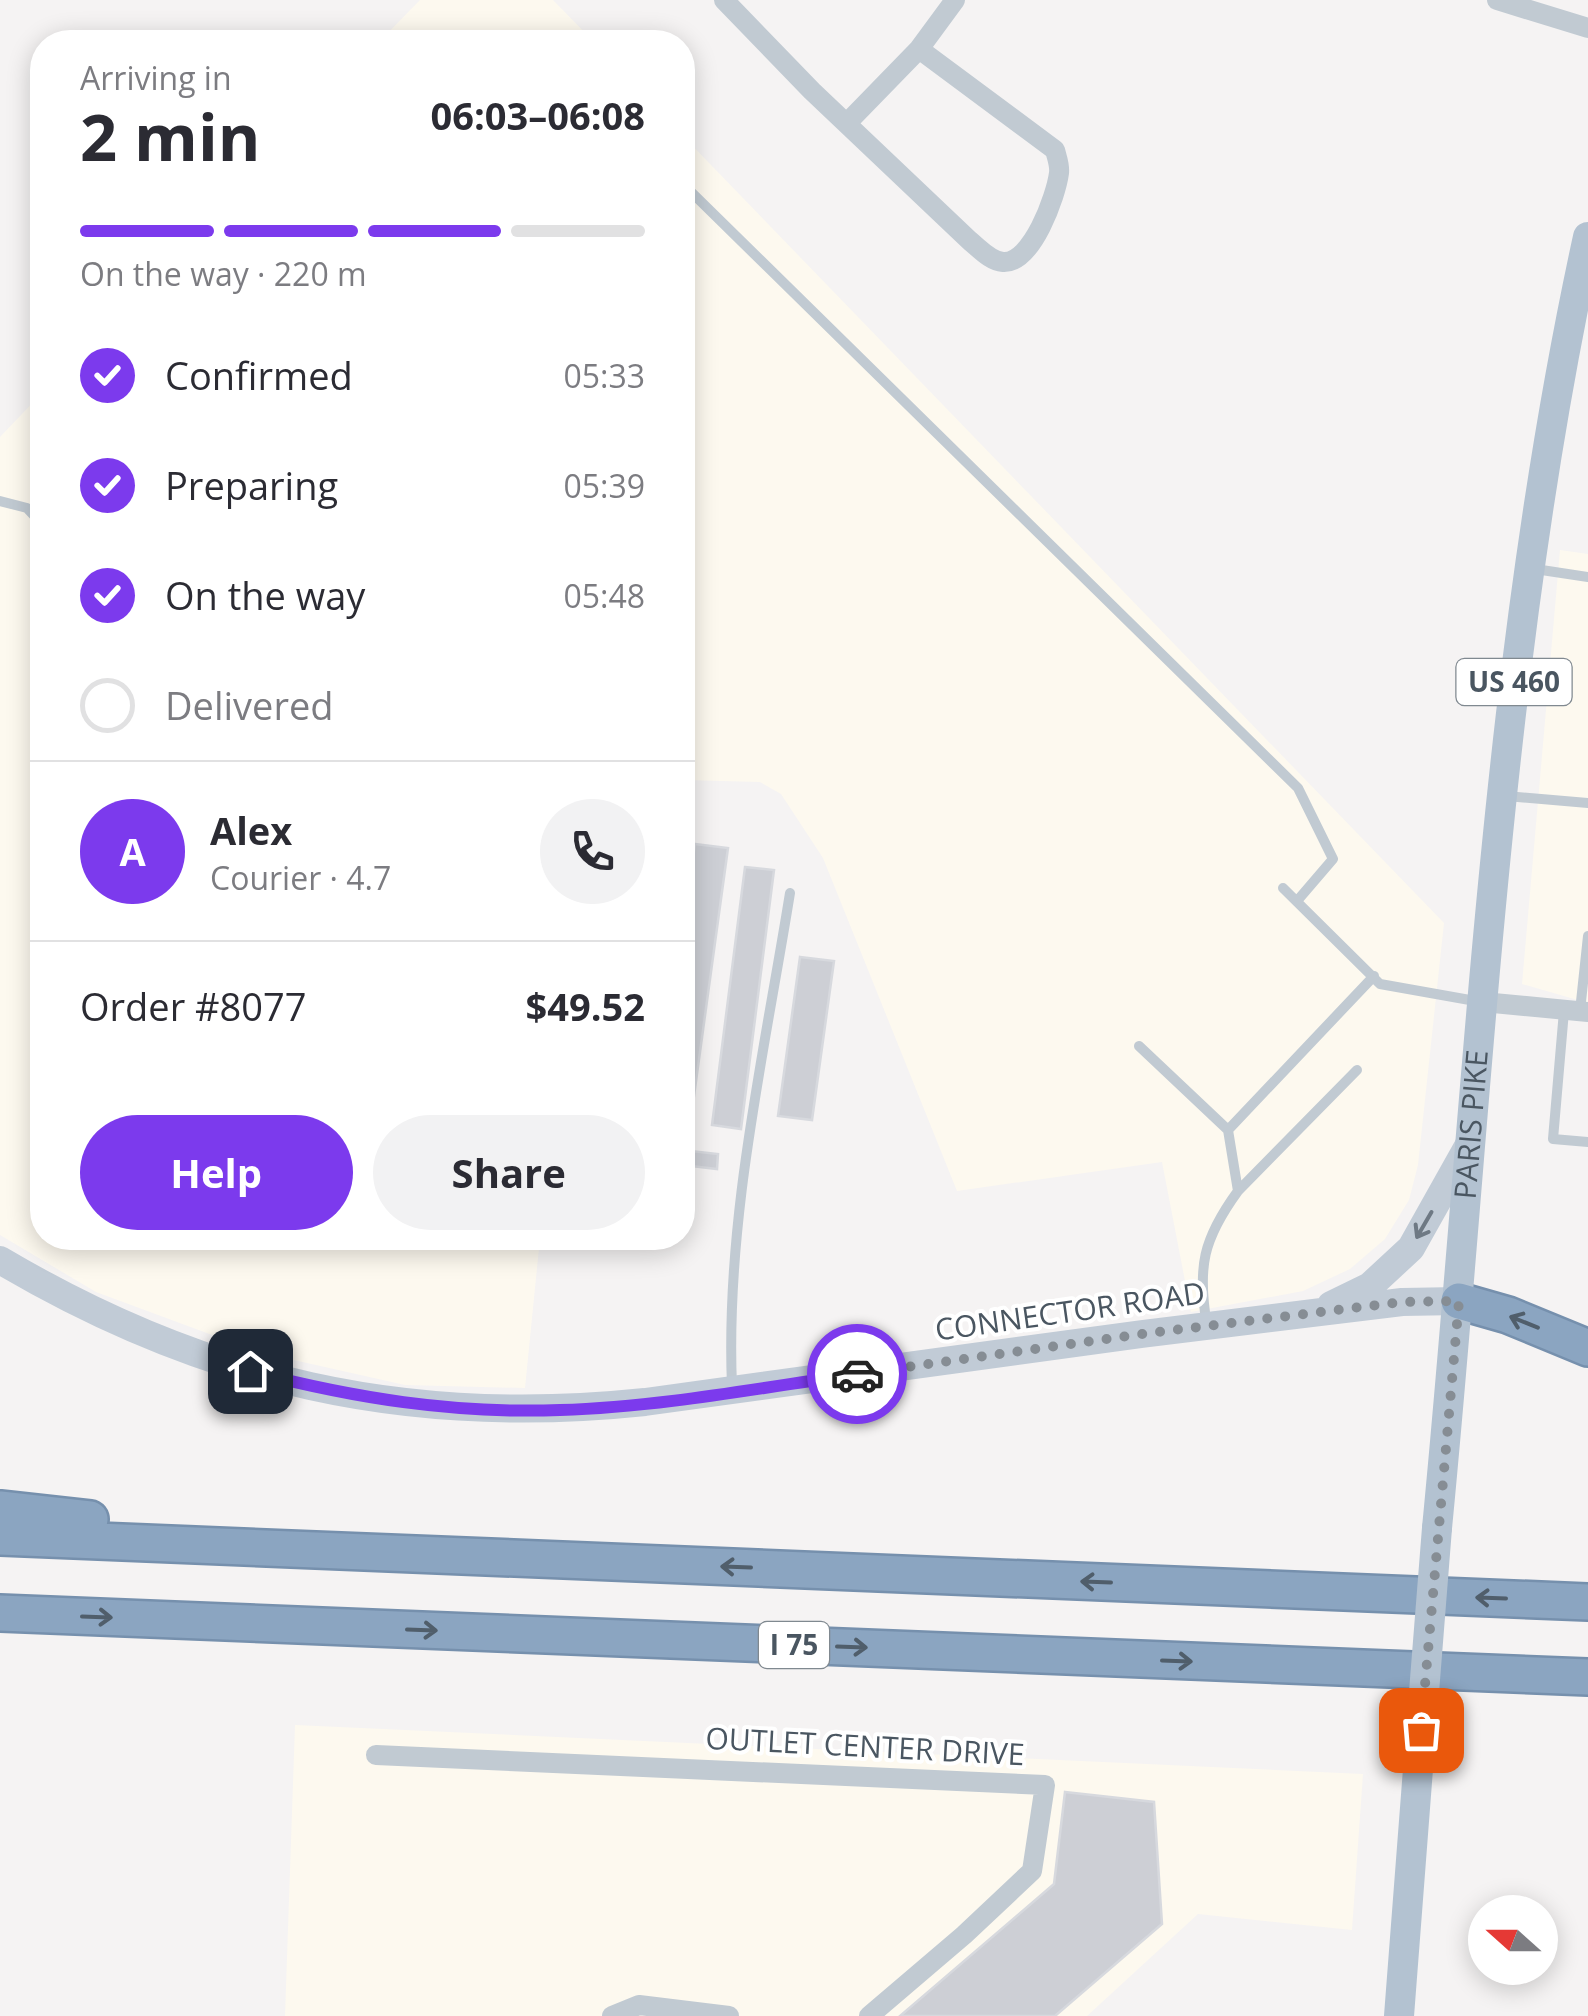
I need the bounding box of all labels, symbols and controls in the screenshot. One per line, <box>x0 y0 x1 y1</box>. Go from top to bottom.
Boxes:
text: Arriving in <box>80 56 232 99</box>
text: 06:03–06:08 <box>431 89 645 141</box>
text: 2 min <box>80 92 260 180</box>
text: On the way · 220 m <box>80 252 367 295</box>
icon: check <box>80 348 135 403</box>
text: Confirmed <box>165 349 353 401</box>
text: 05:33 <box>563 354 645 397</box>
icon: check <box>80 458 135 513</box>
text: Preparing <box>165 459 338 511</box>
text: 05:39 <box>563 464 645 507</box>
icon: check <box>80 568 135 623</box>
text: On the way <box>165 569 365 621</box>
text: 05:48 <box>563 574 645 617</box>
road number: US 460 <box>1456 659 1572 705</box>
text: Delivered <box>165 679 334 731</box>
button: phone <box>540 799 645 904</box>
text: Alex <box>210 804 292 856</box>
text: A <box>119 825 146 877</box>
text: Courier · 4.7 <box>210 856 391 899</box>
text: Order #8077 <box>80 980 307 1032</box>
text: $49.52 <box>526 980 645 1032</box>
street label: PARIS PIKE <box>1444 1048 1497 1201</box>
button: Help <box>80 1115 353 1230</box>
button: Share <box>373 1115 645 1230</box>
one-way arrow <box>1414 1210 1434 1240</box>
street label: CONNECTOR ROAD <box>932 1271 1207 1350</box>
one-way arrow <box>1509 1312 1540 1330</box>
courier <box>807 1324 907 1424</box>
pin <box>208 1329 293 1414</box>
icon: home <box>223 1344 278 1399</box>
icon: car <box>830 1347 885 1402</box>
one-way arrow <box>721 1558 753 1577</box>
one-way arrow <box>1080 1572 1112 1591</box>
one-way arrow <box>1475 1588 1507 1607</box>
one-way arrow <box>81 1608 113 1627</box>
one-way arrow <box>406 1621 438 1640</box>
road number: I 75 <box>759 1622 829 1668</box>
one-way arrow <box>835 1638 867 1657</box>
one-way arrow <box>1160 1651 1192 1670</box>
pin <box>1379 1688 1464 1773</box>
icon: bag <box>1394 1703 1449 1758</box>
street label: OUTLET CENTER DRIVE <box>705 1717 1026 1774</box>
north arrow <box>1468 1895 1558 1985</box>
map controls <box>1468 1895 1558 1985</box>

